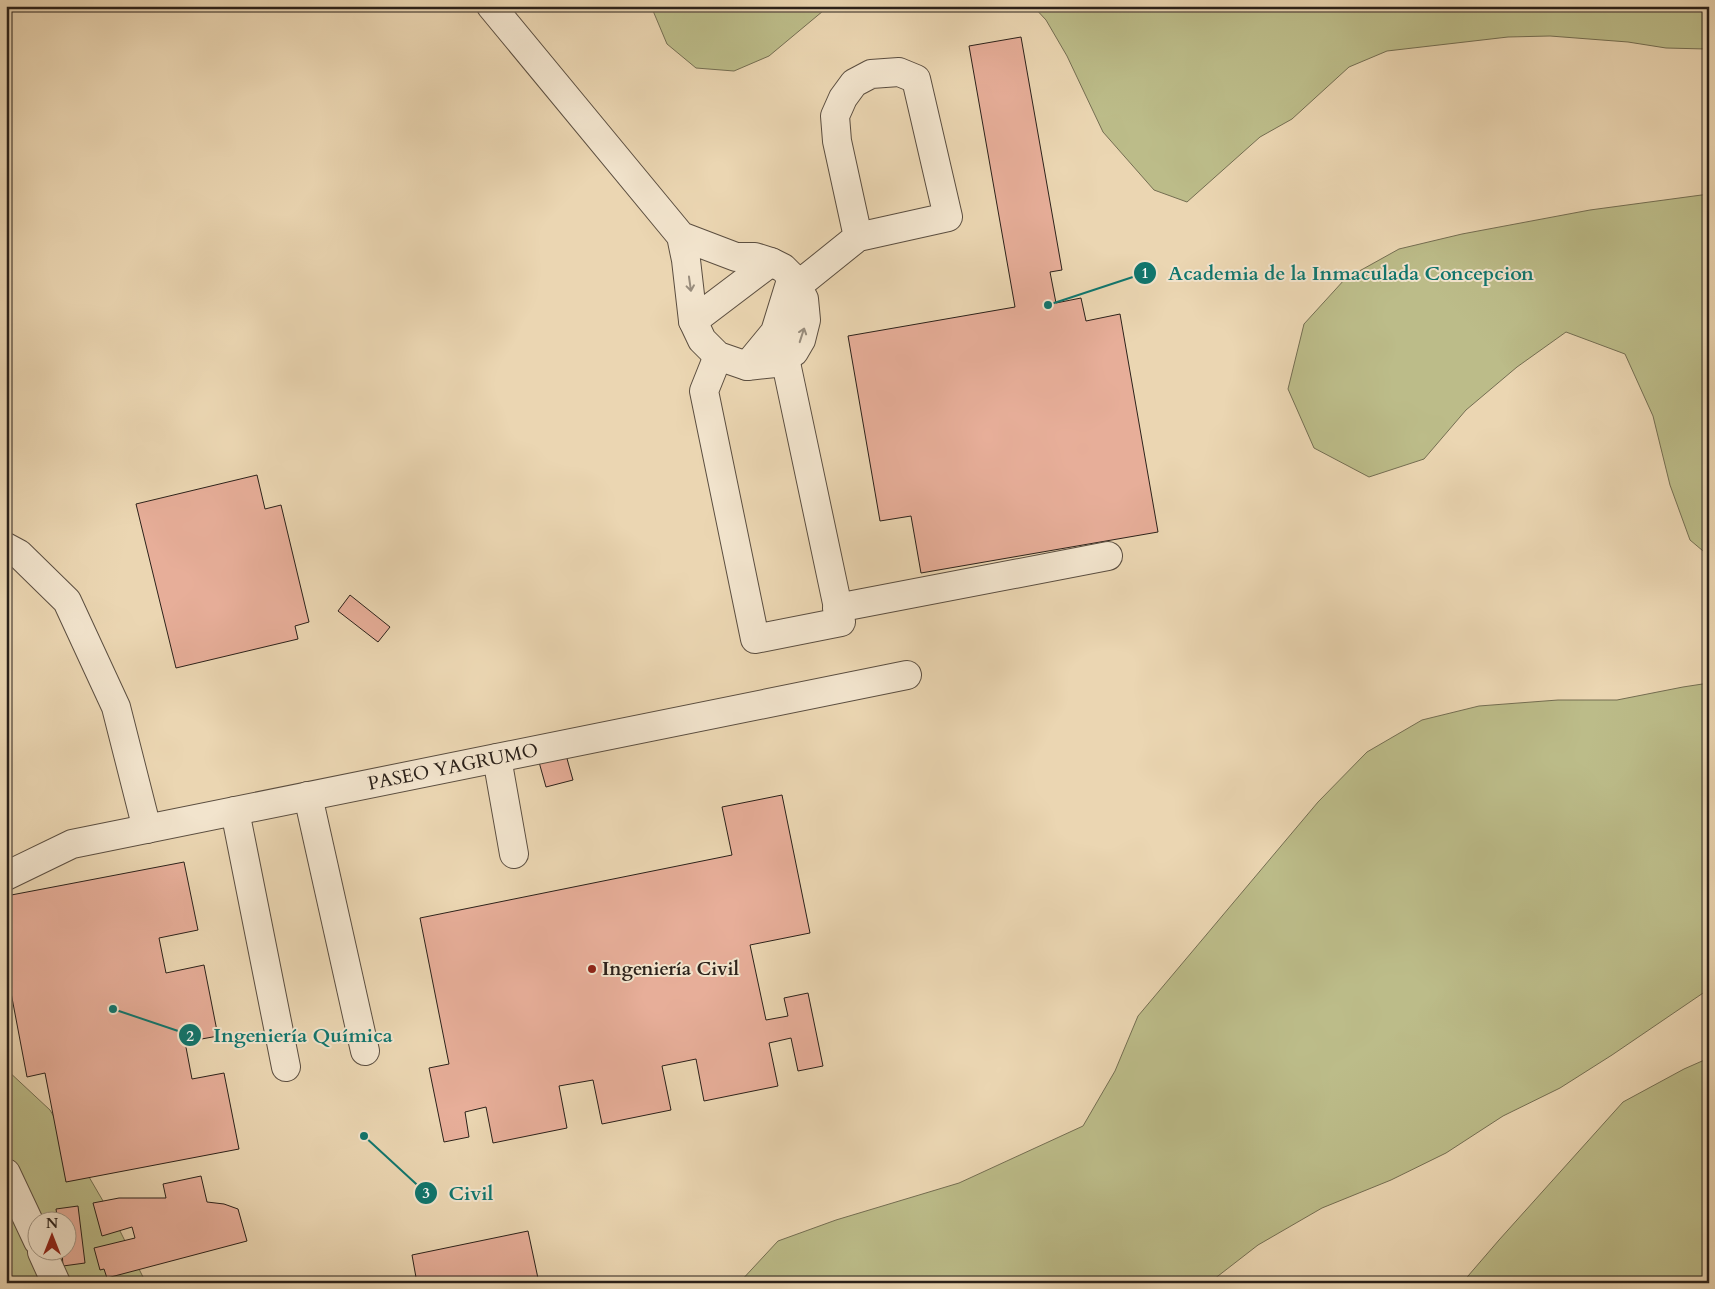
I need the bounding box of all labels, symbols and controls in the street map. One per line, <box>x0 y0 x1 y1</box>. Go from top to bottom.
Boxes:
callout: Academia de la Inmaculada Concepcion <box>1133 256 1544 291</box>
text: Academia de la Inmaculada Concepcion <box>1168 260 1534 287</box>
text: 1 <box>1141 263 1149 283</box>
one-way arrow <box>685 276 695 292</box>
one-way arrow <box>798 328 807 343</box>
street label: PASEO YAGRUMO <box>365 737 540 797</box>
place label: Ingeniería Civil <box>602 956 739 982</box>
marker: Ingeniería Civil <box>586 963 598 975</box>
callout: Ingeniería Química <box>178 1018 402 1053</box>
text: Ingeniería Química <box>213 1022 393 1049</box>
text: 2 <box>186 1026 194 1046</box>
callout: Civil <box>413 1175 503 1210</box>
text: Civil <box>449 1180 494 1207</box>
text: 3 <box>422 1183 430 1203</box>
north arrow <box>28 1212 78 1262</box>
text: N <box>46 1214 58 1233</box>

